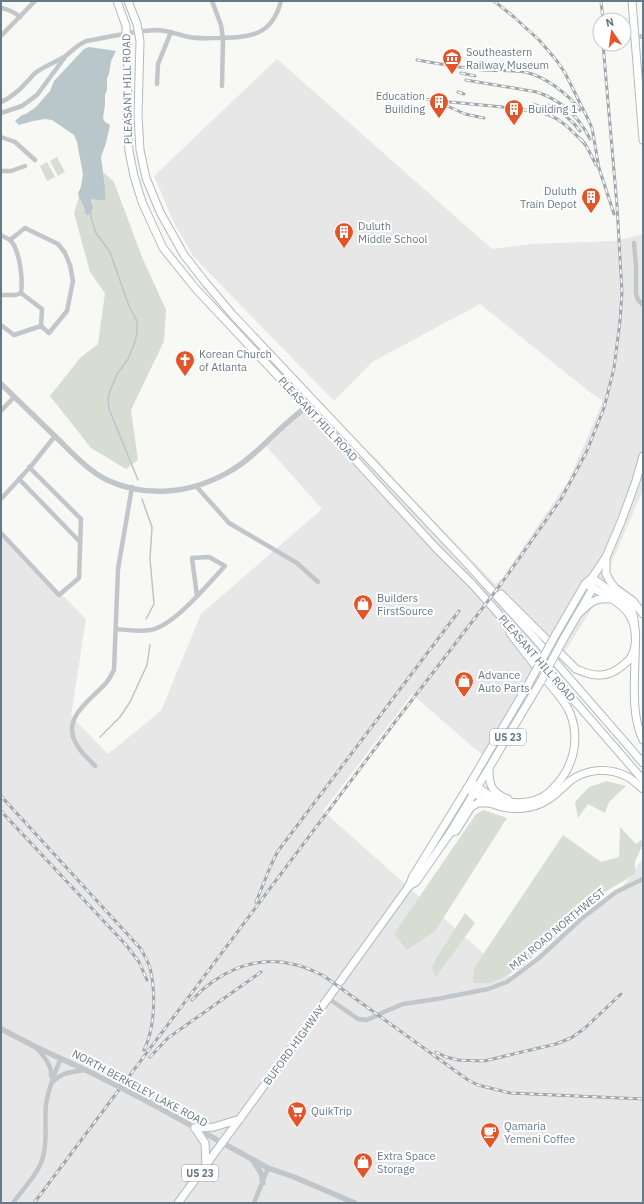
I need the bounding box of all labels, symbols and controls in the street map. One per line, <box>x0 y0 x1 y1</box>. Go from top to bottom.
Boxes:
north arrow <box>592 12 632 52</box>
text: N <box>604 15 615 30</box>
street label: PLEASANT HILL ROAD <box>119 34 135 144</box>
place label: Southeastern Railway Museum <box>466 45 549 72</box>
museum icon: Southeastern Railway Museum <box>441 47 463 75</box>
place label: Education Building <box>376 89 425 116</box>
building icon: Education Building <box>428 91 450 119</box>
building icon: Building 1 <box>503 98 525 126</box>
place label: Building 1 <box>528 102 578 116</box>
place label: Duluth Train Depot <box>520 184 577 211</box>
building icon: Duluth Train Depot <box>580 186 602 214</box>
place label: Duluth Middle School <box>358 219 428 246</box>
building icon: Duluth Middle School <box>333 221 355 249</box>
place label: Korean Church of Atlanta <box>199 347 272 374</box>
church icon: Korean Church of Atlanta <box>174 349 196 377</box>
street label: PLEASANT HILL ROAD <box>275 374 361 464</box>
place label: Builders FirstSource <box>377 591 433 618</box>
shop icon: Builders FirstSource <box>352 593 374 621</box>
street label: PLEASANT HILL ROAD <box>495 612 579 704</box>
place label: Advance Auto Parts <box>478 668 530 695</box>
shop icon: Advance Auto Parts <box>453 670 475 698</box>
road number: US 23 <box>490 729 526 745</box>
street label: MAY ROAD NORTHWEST <box>506 884 608 973</box>
street label: BUFORD HIGHWAY <box>260 1002 328 1088</box>
street label: NORTH BERKELEY LAKE ROAD <box>70 1046 210 1130</box>
supermarket icon: QuikTrip <box>286 1100 308 1128</box>
place label: QuikTrip <box>311 1104 352 1118</box>
place label: Qamaria Yemeni Coffee <box>504 1119 575 1146</box>
cafe icon: Qamaria Yemeni Coffee <box>479 1121 501 1149</box>
place label: Extra Space Storage <box>377 1149 435 1176</box>
shop icon: Extra Space Storage <box>352 1151 374 1179</box>
road number: US 23 <box>182 1165 218 1181</box>

